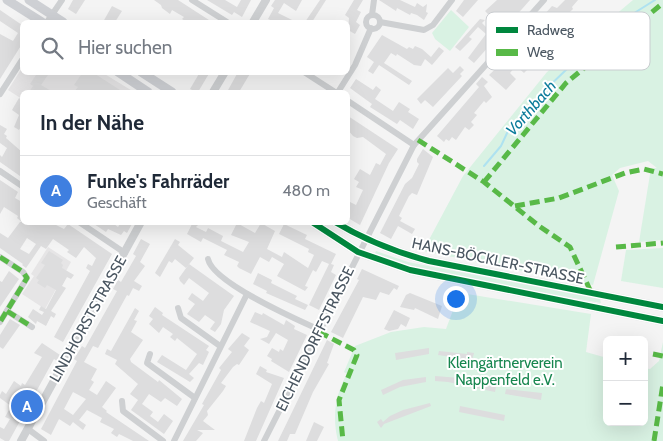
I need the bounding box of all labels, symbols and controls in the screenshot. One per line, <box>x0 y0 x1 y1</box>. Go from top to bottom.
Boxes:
legend <box>486 12 650 70</box>
search box <box>20 20 350 75</box>
text: Radweg <box>527 21 575 39</box>
icon: search <box>38 34 66 62</box>
text: Hier suchen <box>78 36 172 59</box>
text: Weg <box>527 43 555 61</box>
water label: Vorthbach <box>502 77 560 139</box>
text: In der Nähe <box>40 110 144 135</box>
text: Funke's Fahrräder <box>87 170 229 193</box>
text: A <box>51 181 61 200</box>
text: 480 m <box>282 181 330 200</box>
text: Geschäft <box>87 193 147 212</box>
street label: HANS-BÖCKLER-STRASSE <box>410 234 586 288</box>
street label: LINDHORSTSTRASSE <box>46 253 130 385</box>
street label: EICHENDORFFSTRASSE <box>272 264 358 414</box>
your location <box>443 286 469 312</box>
map controls <box>603 336 648 426</box>
button: + <box>603 336 648 381</box>
park label: Kleingärtnerverein Nappenfeld e.V. <box>447 354 563 389</box>
button: − <box>603 381 648 426</box>
pin: A <box>11 387 43 425</box>

